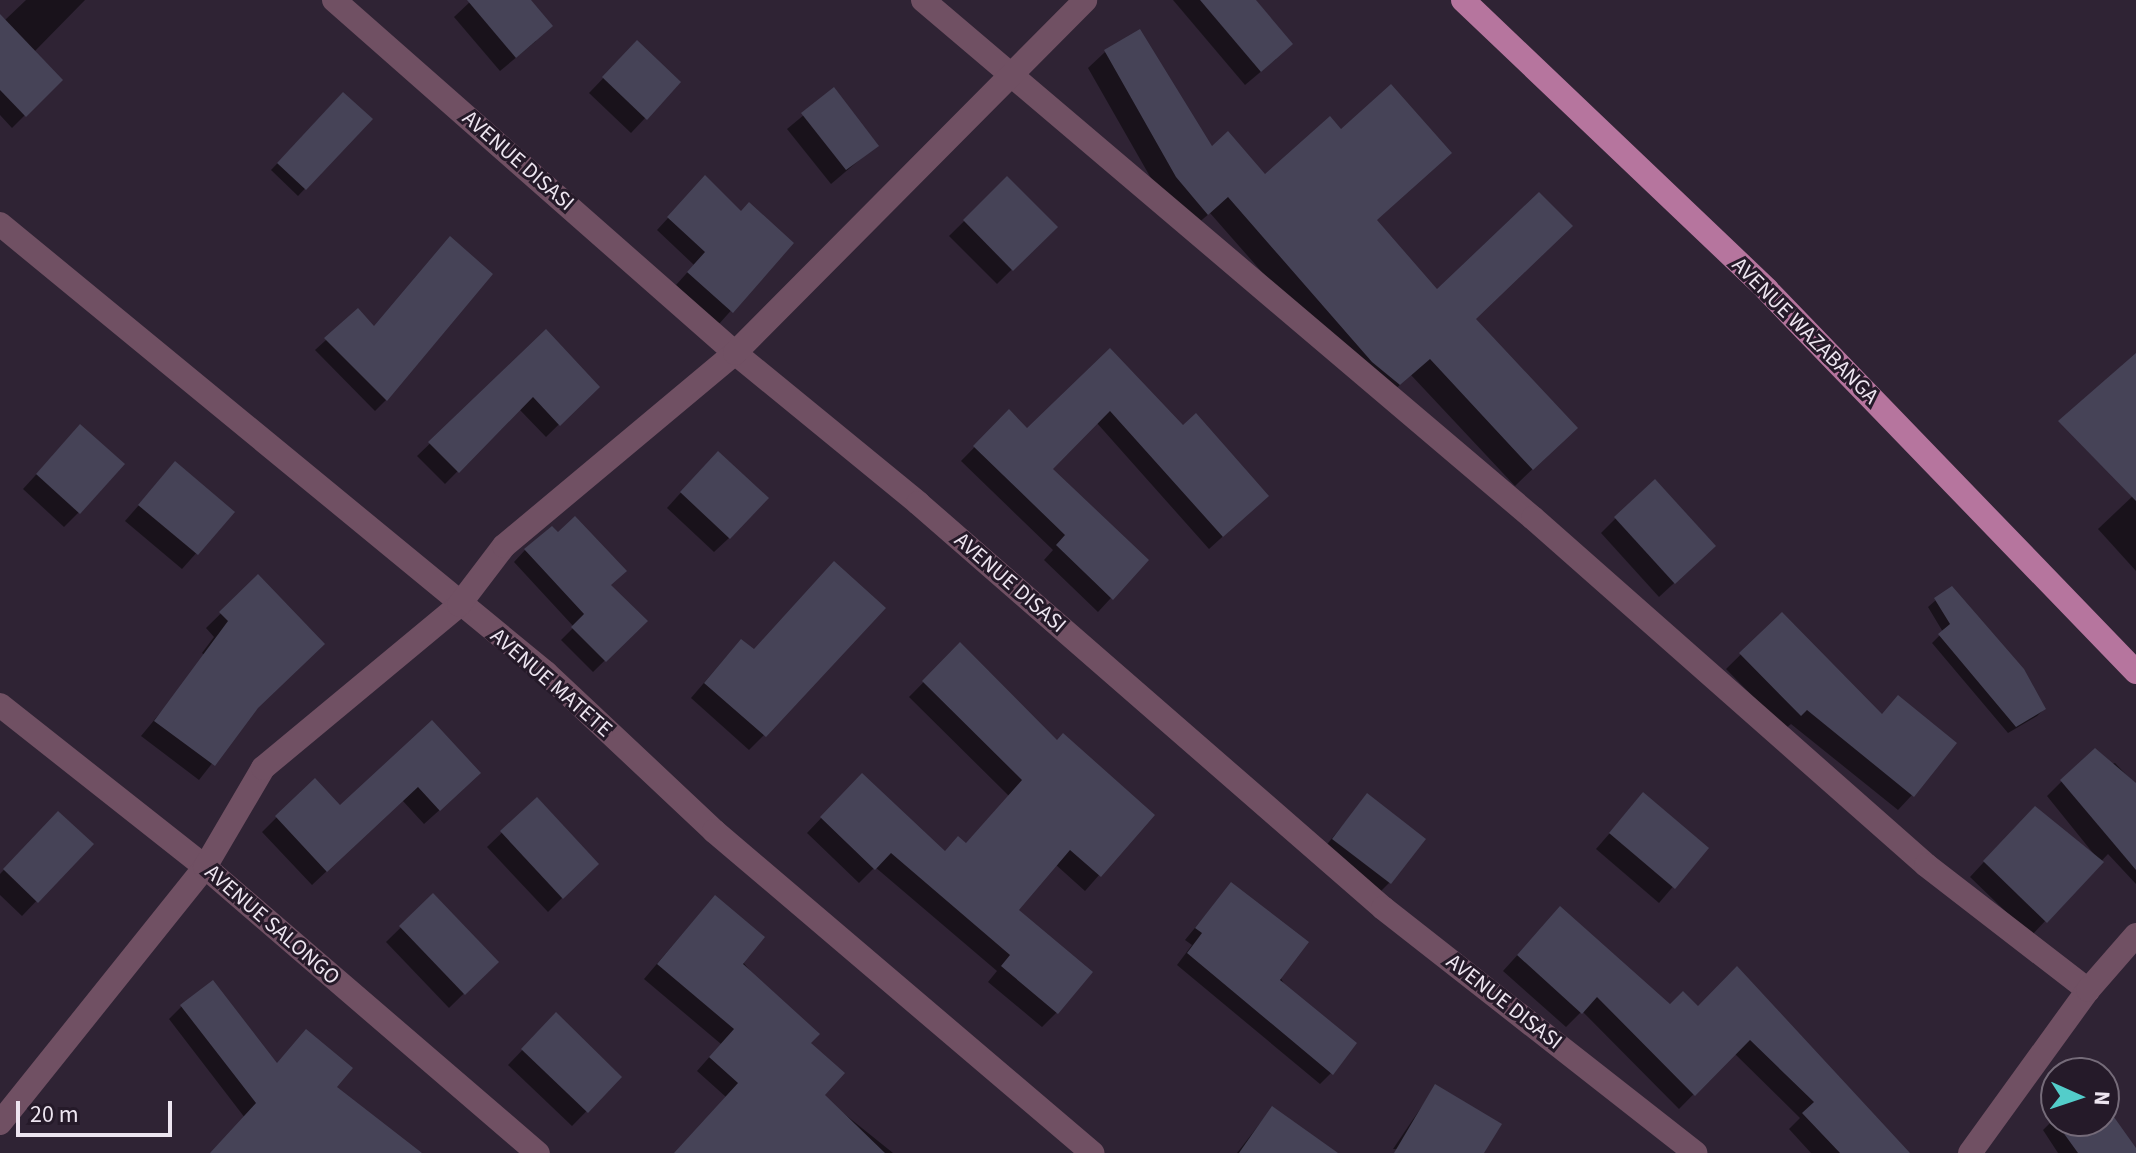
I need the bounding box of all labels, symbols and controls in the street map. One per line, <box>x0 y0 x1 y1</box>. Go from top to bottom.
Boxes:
street label: AVENUE DISASI <box>457 105 579 217</box>
street label: AVENUE WAZABANGA <box>1726 252 1884 410</box>
street label: AVENUE DISASI <box>949 527 1071 639</box>
street label: AVENUE MATETE <box>485 623 617 743</box>
street label: AVENUE SALONGO <box>199 859 345 991</box>
street label: AVENUE DISASI <box>1441 949 1567 1055</box>
north arrow <box>2040 1057 2120 1137</box>
scale bar <box>20 1085 176 1135</box>
text: N <box>2086 1090 2118 1106</box>
text: 20 m <box>30 1097 79 1132</box>

